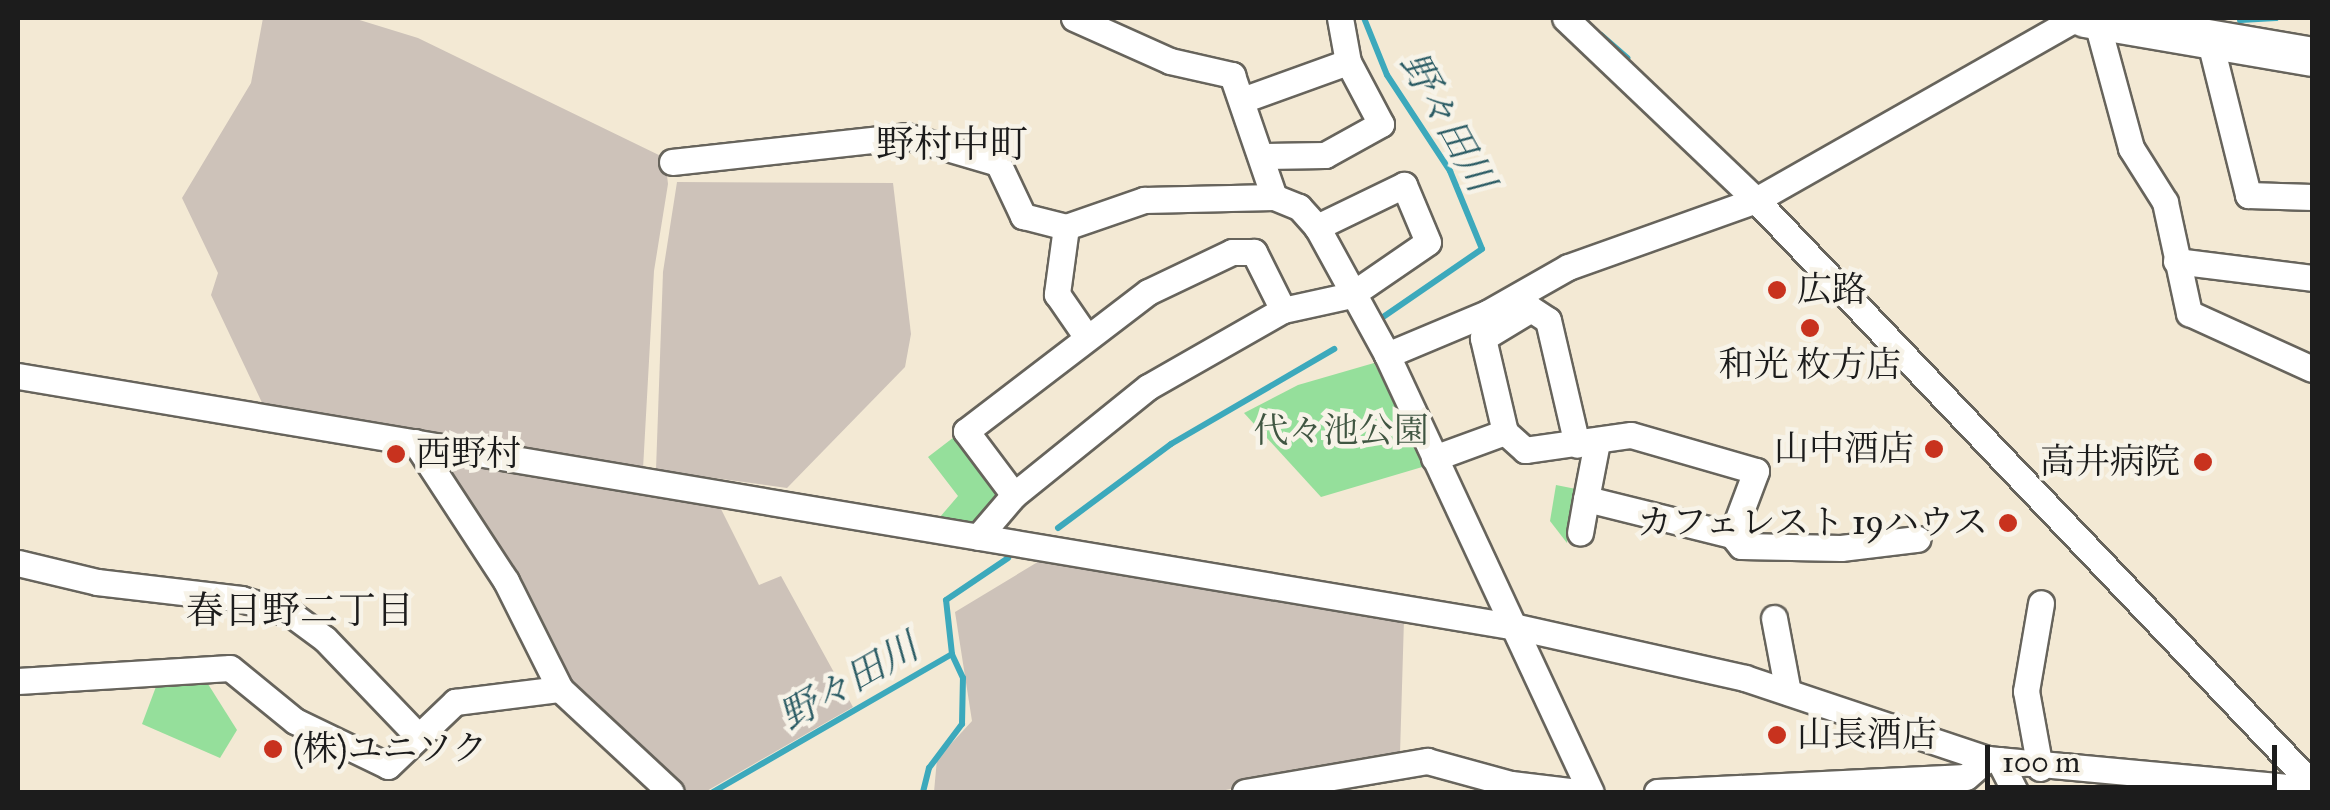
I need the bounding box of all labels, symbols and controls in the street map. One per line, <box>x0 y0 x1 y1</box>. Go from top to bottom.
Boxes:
water label: 野々田川 <box>1390 44 1504 200</box>
district label: 野村中町 <box>876 122 1028 168</box>
place label: 広路 <box>1797 269 1867 311</box>
marker: 広路 <box>1766 279 1788 301</box>
marker: 和光 枚方店 <box>1799 317 1821 339</box>
place label: 和光 枚方店 <box>1719 344 1901 386</box>
park label: 代々池公園 <box>1254 410 1428 452</box>
place label: 山中酒店 <box>1774 428 1914 470</box>
place label: 西野村 <box>416 433 521 475</box>
marker: 山中酒店 <box>1923 438 1945 460</box>
place label: 高井病院 <box>2040 441 2180 483</box>
marker: 西野村 <box>385 443 407 465</box>
marker: 高井病院 <box>2190 449 2216 475</box>
place label: カフェレスト 19ハウス <box>1633 502 1988 544</box>
marker: カフェレスト 19ハウス <box>1997 512 2019 534</box>
district label: 春日野二丁目 <box>186 588 414 634</box>
water label: 野々田川 <box>772 624 926 740</box>
place label: 山長酒店 <box>1797 714 1937 756</box>
marker: 山長酒店 <box>1766 724 1788 746</box>
scale bar <box>1990 725 2282 787</box>
place label: (株)ユニソク <box>293 728 488 770</box>
marker: (株)ユニソク <box>262 738 284 760</box>
text: 100 m <box>2002 744 2080 780</box>

